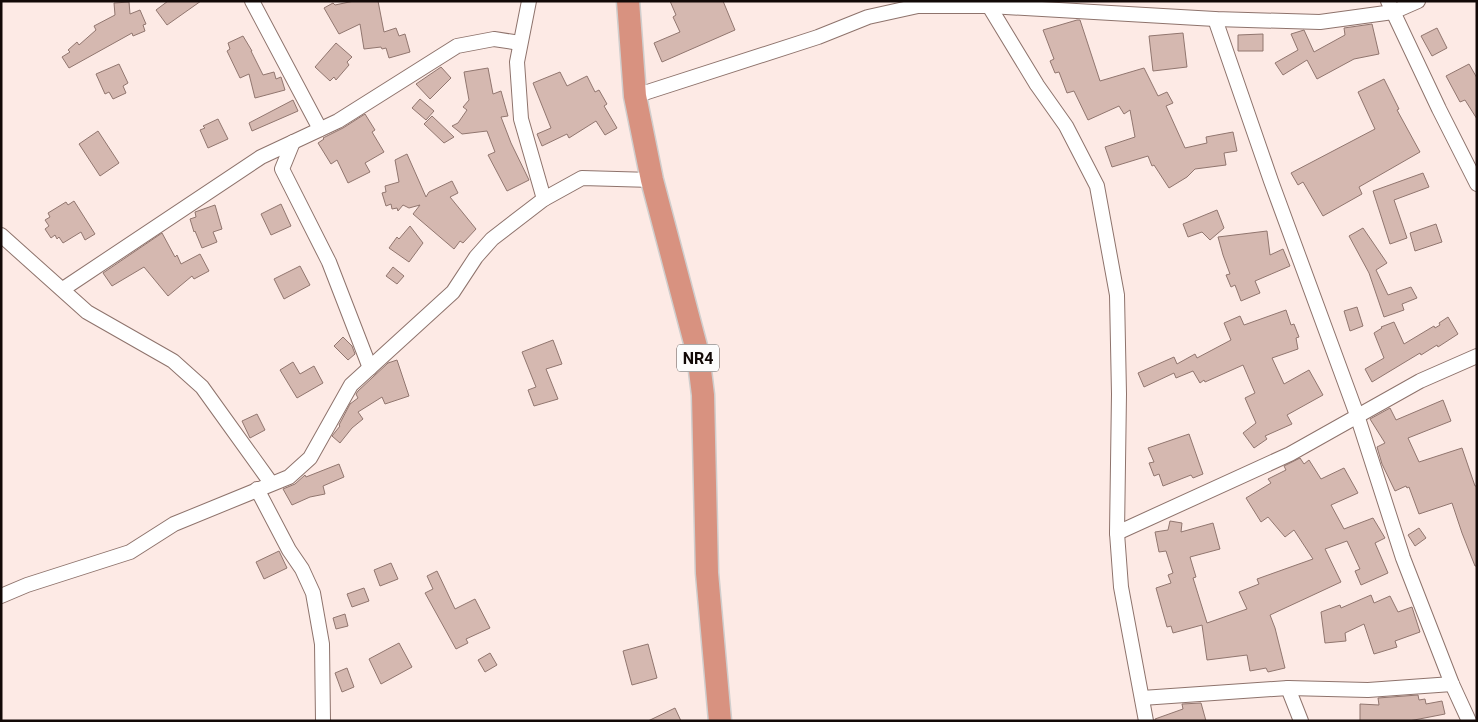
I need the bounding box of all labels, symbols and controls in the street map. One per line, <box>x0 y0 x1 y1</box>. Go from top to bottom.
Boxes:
road number: NR4 <box>677 344 719 372</box>

